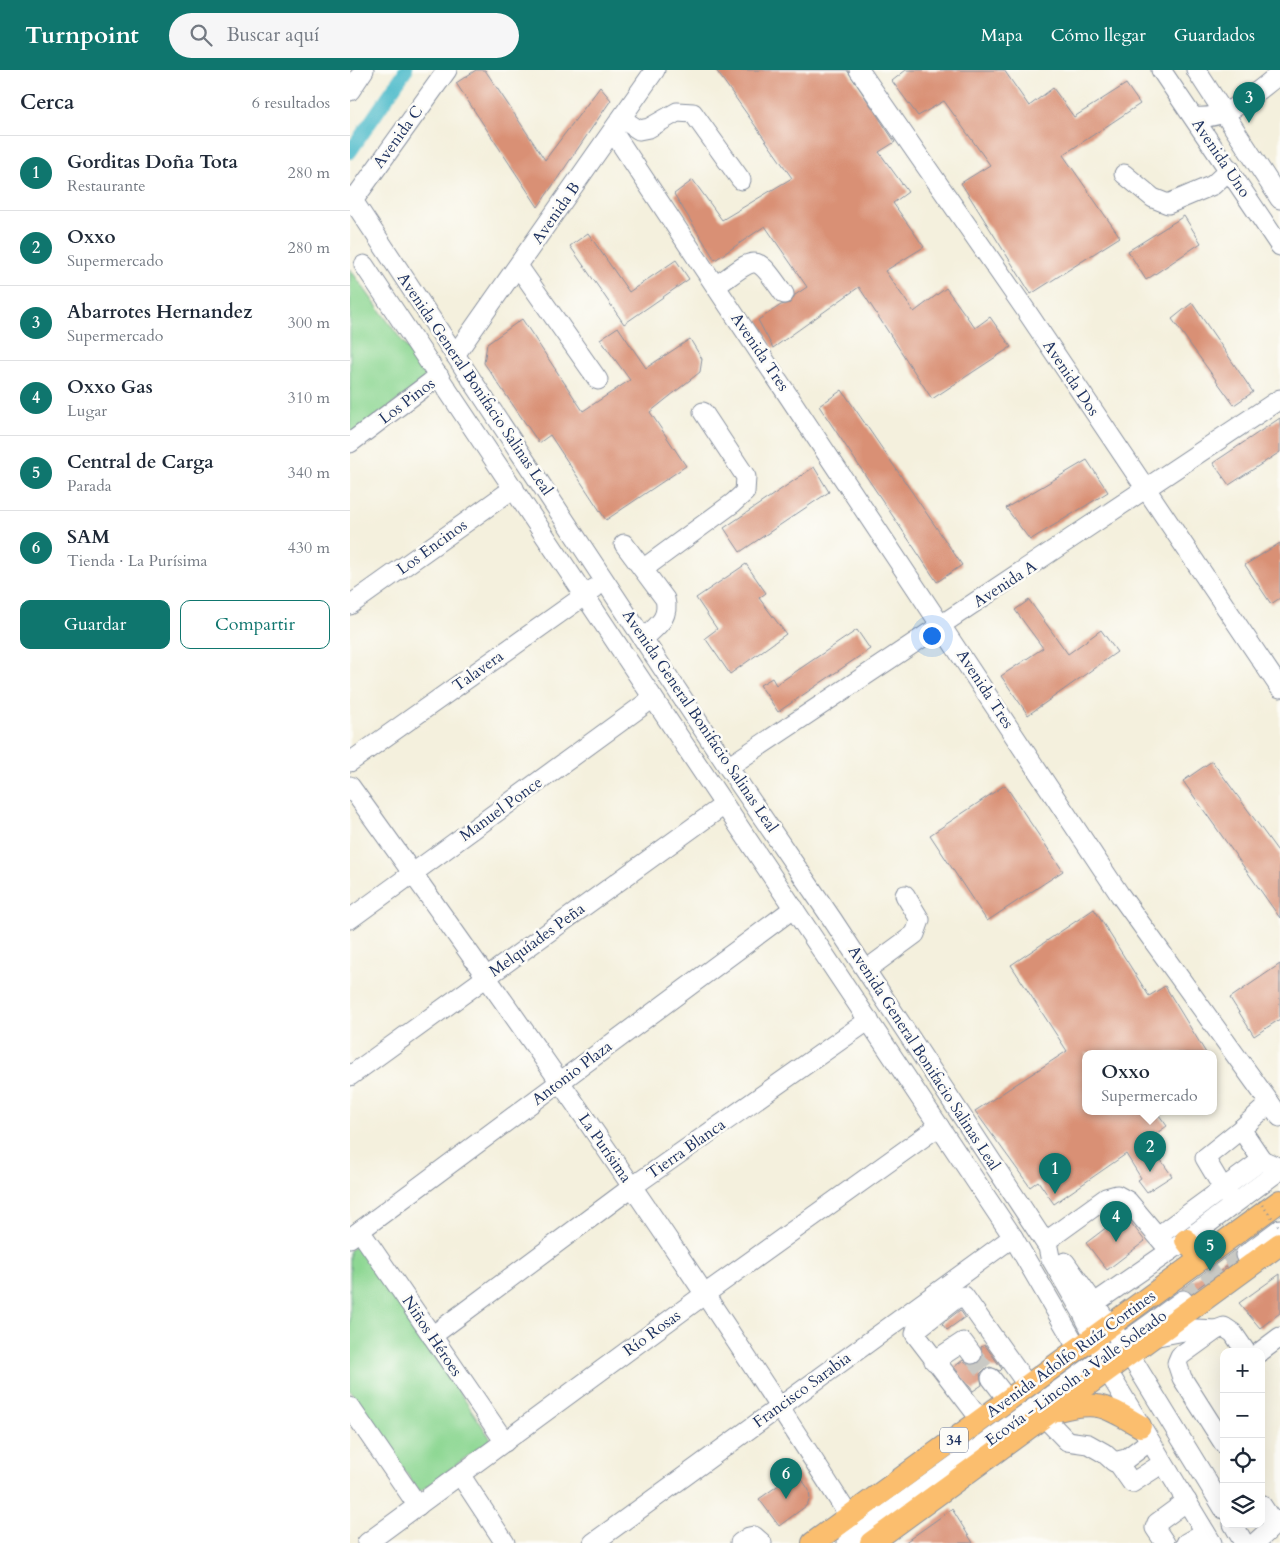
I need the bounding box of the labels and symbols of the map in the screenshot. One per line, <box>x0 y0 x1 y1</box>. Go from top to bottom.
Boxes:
pin: 3 <box>1233 82 1265 123</box>
street label: Avenida C <box>368 101 428 173</box>
street label: Avenida Uno <box>1186 114 1256 202</box>
street label: Avenida B <box>527 178 585 248</box>
street label: Avenida General Bonifacio Salinas Leal <box>392 268 558 500</box>
street label: Avenida Tres <box>726 308 794 396</box>
street label: Avenida Dos <box>1038 336 1104 420</box>
street label: Los Pinos <box>374 373 440 429</box>
street label: Los Encinos <box>392 514 472 580</box>
street label: Avenida A <box>969 555 1041 613</box>
street label: Avenida General Bonifacio Salinas Leal <box>617 605 783 837</box>
your location <box>919 623 945 649</box>
street label: Talavera <box>448 645 508 697</box>
street label: Avenida Tres <box>951 645 1019 733</box>
street label: Manuel Ponce <box>455 772 547 846</box>
street label: Melquíades Peña <box>485 898 589 982</box>
street label: Avenida General Bonifacio Salinas Leal <box>843 941 1005 1175</box>
street label: Antonio Plaza <box>527 1036 617 1110</box>
street label: La Purísima <box>573 1109 637 1187</box>
street label: Tierra Blanca <box>642 1114 730 1184</box>
pin: 2 <box>1134 1131 1166 1172</box>
pin: 1 <box>1039 1153 1071 1194</box>
pin: 4 <box>1100 1201 1132 1242</box>
pin: 5 <box>1194 1230 1226 1271</box>
street label: Avenida Adolfo Ruíz Cortines <box>982 1285 1160 1423</box>
street label: Niños Héroes <box>397 1291 467 1381</box>
street label: Ecovía - Lincoln a Valle Soleado <box>981 1304 1171 1451</box>
street label: Río Rosas <box>619 1305 685 1361</box>
street label: Francisco Sarabia <box>749 1347 855 1433</box>
road number: 34 <box>940 1428 968 1452</box>
pin: 6 <box>770 1458 802 1499</box>

